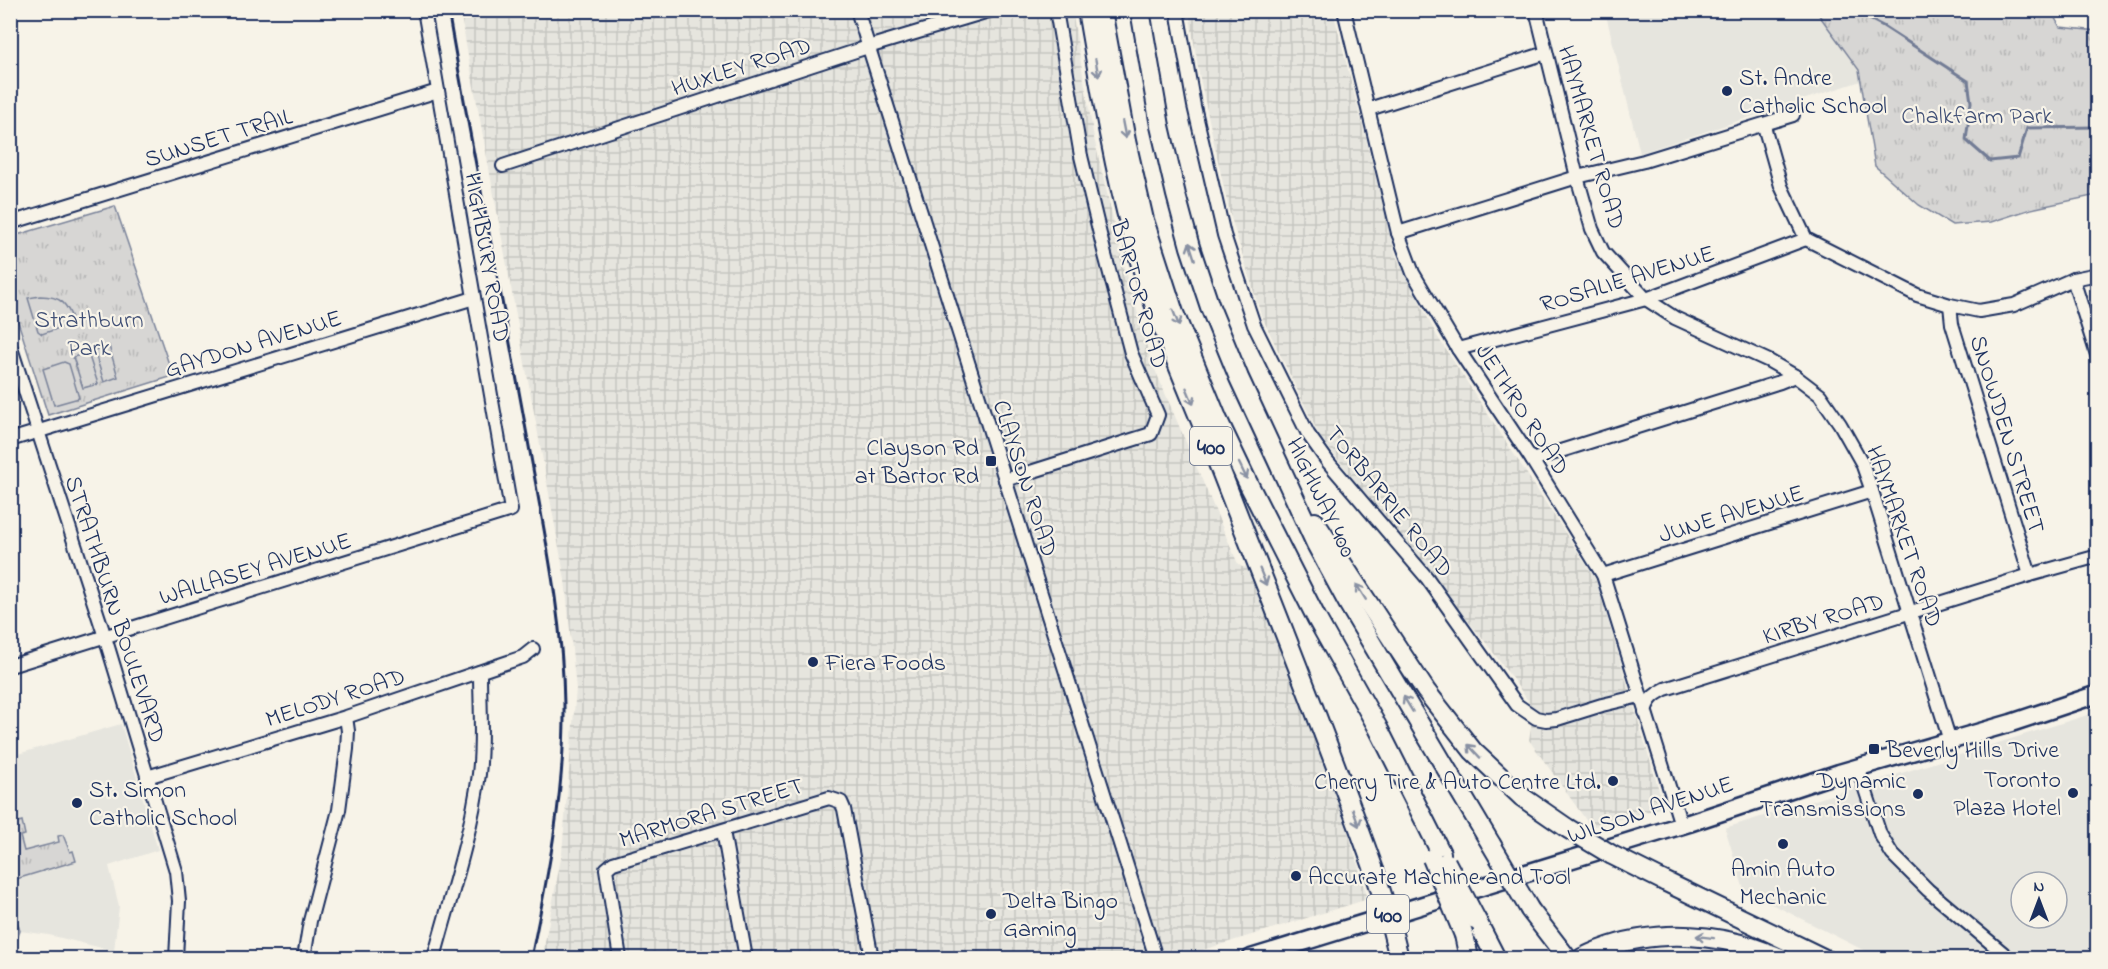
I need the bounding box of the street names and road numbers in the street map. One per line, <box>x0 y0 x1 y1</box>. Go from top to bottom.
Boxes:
street label: HUXLEY ROAD <box>667 29 816 107</box>
street label: HAYMARKET ROAD <box>1547 42 1633 234</box>
street label: SUNSET TRAIL <box>141 100 297 178</box>
street label: HIGHBURY ROAD <box>453 170 518 345</box>
street label: BARTOR ROAD <box>1099 215 1176 373</box>
street label: ROSALIE AVENUE <box>1536 237 1719 324</box>
street label: GAYDON AVENUE <box>161 302 346 389</box>
street label: SNOWDEN STREET <box>1959 331 2052 538</box>
street label: JETHRO ROAD <box>1465 338 1577 483</box>
street label: CLAYSON ROAD <box>982 396 1065 562</box>
street label: TORBARRIE ROAD <box>1316 419 1460 586</box>
road number: 400 <box>1190 427 1232 465</box>
street label: HIGHWAY 400 <box>1276 432 1364 564</box>
street label: HAYMARKET ROAD <box>1855 441 1950 632</box>
street label: STRATHBURN BOULEVARD <box>54 472 173 748</box>
street label: JUNE AVENUE <box>1655 477 1809 554</box>
street label: WALLASEY AVENUE <box>155 525 356 616</box>
street label: KIRBY ROAD <box>1759 585 1889 655</box>
street label: MELODY ROAD <box>261 660 410 738</box>
street label: WILSON AVENUE <box>1563 768 1738 855</box>
street label: MARMORA STREET <box>615 770 808 859</box>
road number: 400 <box>1367 895 1409 933</box>

